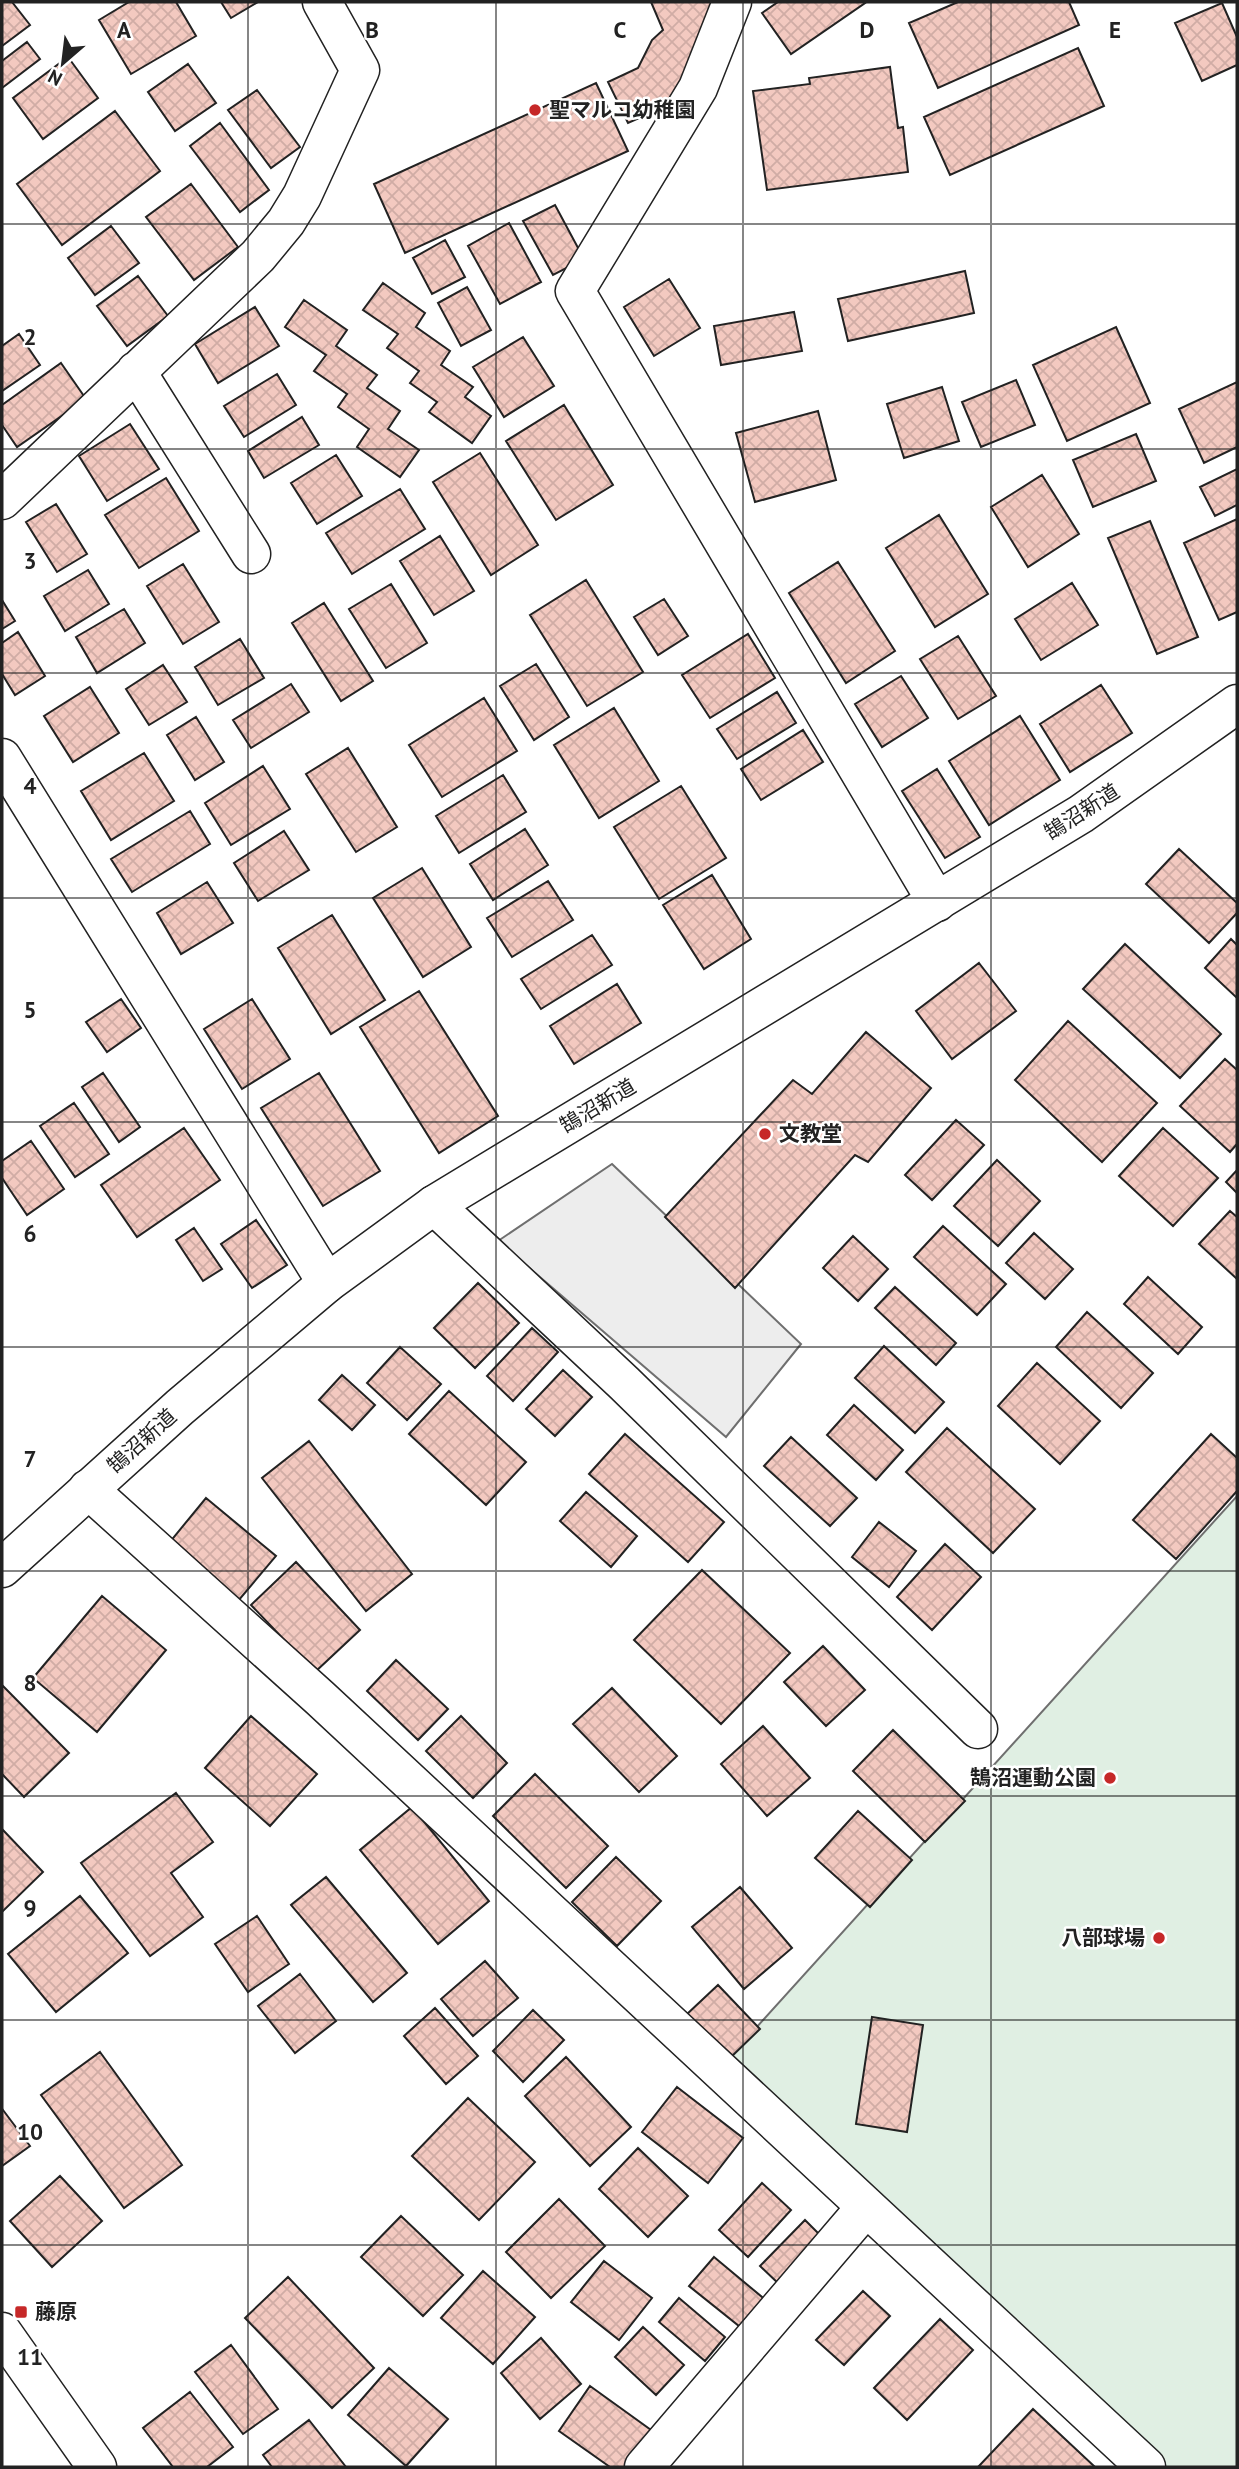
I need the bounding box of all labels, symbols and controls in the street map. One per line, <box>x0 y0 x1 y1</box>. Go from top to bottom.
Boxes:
text: A <box>117 15 131 44</box>
text: B <box>365 15 379 44</box>
text: C <box>614 15 627 44</box>
text: D <box>860 15 874 44</box>
text: E <box>1109 15 1121 44</box>
north arrow <box>28 28 98 98</box>
text: N <box>44 64 66 92</box>
place label: 聖マルコ幼稚園 <box>549 96 696 123</box>
marker: 聖マルコ幼稚園 <box>527 102 543 118</box>
text: 2 <box>23 322 37 351</box>
text: 3 <box>23 546 37 575</box>
text: 4 <box>23 771 37 800</box>
street label: 鵠沼新道 <box>1039 777 1124 846</box>
text: 5 <box>23 995 37 1024</box>
street label: 鵠沼新道 <box>555 1072 641 1139</box>
place label: 文教堂 <box>779 1120 842 1147</box>
marker: 文教堂 <box>757 1126 773 1142</box>
text: 6 <box>23 1219 37 1248</box>
street label: 鵠沼新道 <box>101 1402 182 1479</box>
text: 7 <box>23 1444 37 1473</box>
text: 8 <box>23 1668 37 1697</box>
place label: 鵠沼運動公園 <box>970 1764 1096 1791</box>
marker: 鵠沼運動公園 <box>1102 1770 1118 1786</box>
text: 9 <box>23 1893 37 1922</box>
place label: 八部球場 <box>1061 1924 1145 1951</box>
marker: 八部球場 <box>1151 1930 1167 1946</box>
text: 10 <box>17 2117 43 2146</box>
place label: 藤原 <box>35 2298 77 2325</box>
marker: 藤原 <box>13 2304 29 2320</box>
text: 11 <box>17 2342 43 2371</box>

